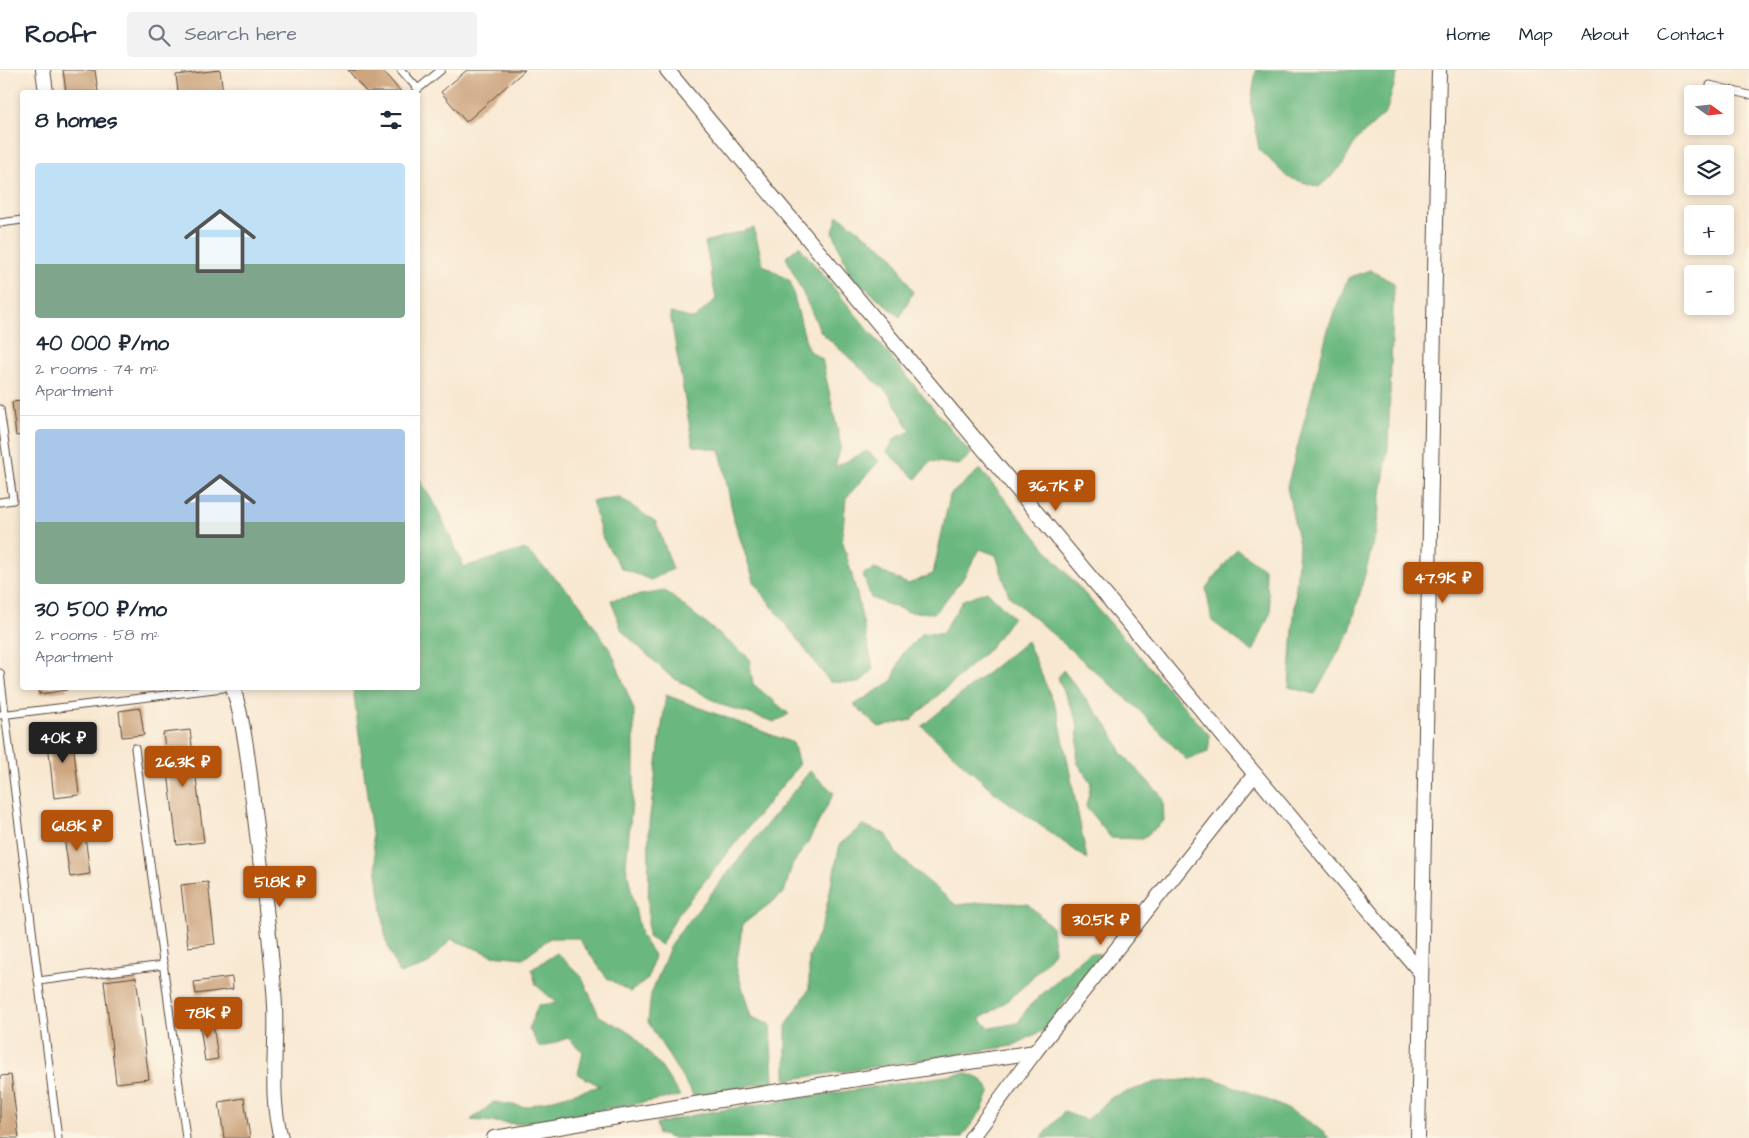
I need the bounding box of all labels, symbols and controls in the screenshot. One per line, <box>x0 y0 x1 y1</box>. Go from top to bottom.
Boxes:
search box <box>127 12 477 57</box>
text: Roofr <box>25 18 97 52</box>
icon: search <box>145 21 173 49</box>
text: Search here <box>185 21 297 48</box>
text: Home <box>1446 22 1491 47</box>
text: Map <box>1519 22 1553 47</box>
text: About <box>1581 22 1629 47</box>
text: Contact <box>1657 22 1724 47</box>
north arrow <box>1684 85 1734 135</box>
map controls <box>1684 85 1734 315</box>
text: 8 homes <box>35 106 117 135</box>
icon: filters <box>377 106 405 134</box>
button: layers <box>1684 145 1734 195</box>
icon: home <box>175 196 265 286</box>
button: + <box>1684 205 1734 255</box>
button: − <box>1684 265 1734 315</box>
text: 40 000 ₽/mo <box>35 329 169 358</box>
text: 2 rooms · 74 m² <box>35 358 159 380</box>
text: Apartment <box>35 380 113 402</box>
icon: home <box>175 461 265 551</box>
pin: 36.7K ₽ <box>1010 470 1102 512</box>
text: 36.7K ₽ <box>1028 475 1084 497</box>
pin: 47.9K ₽ <box>1397 562 1489 604</box>
text: 47.9K ₽ <box>1414 567 1472 589</box>
text: 30 500 ₽/mo <box>35 595 167 624</box>
text: 2 rooms · 58 m² <box>35 624 160 646</box>
text: Apartment <box>35 646 113 668</box>
pin: 40K ₽ <box>28 722 98 764</box>
text: 40K ₽ <box>40 727 86 749</box>
pin: 26.3K ₽ <box>137 746 229 788</box>
text: 26.3K ₽ <box>156 751 210 773</box>
pin: 61.8K ₽ <box>31 810 123 852</box>
text: 61.8K ₽ <box>52 815 102 837</box>
pin: 51.8K ₽ <box>234 866 326 908</box>
text: 51.8K ₽ <box>254 871 306 893</box>
pin: 30.5K ₽ <box>1055 904 1147 946</box>
text: 30.5K ₽ <box>1072 909 1130 931</box>
pin: 78K ₽ <box>173 996 243 1039</box>
text: 78K ₽ <box>185 1002 231 1024</box>

